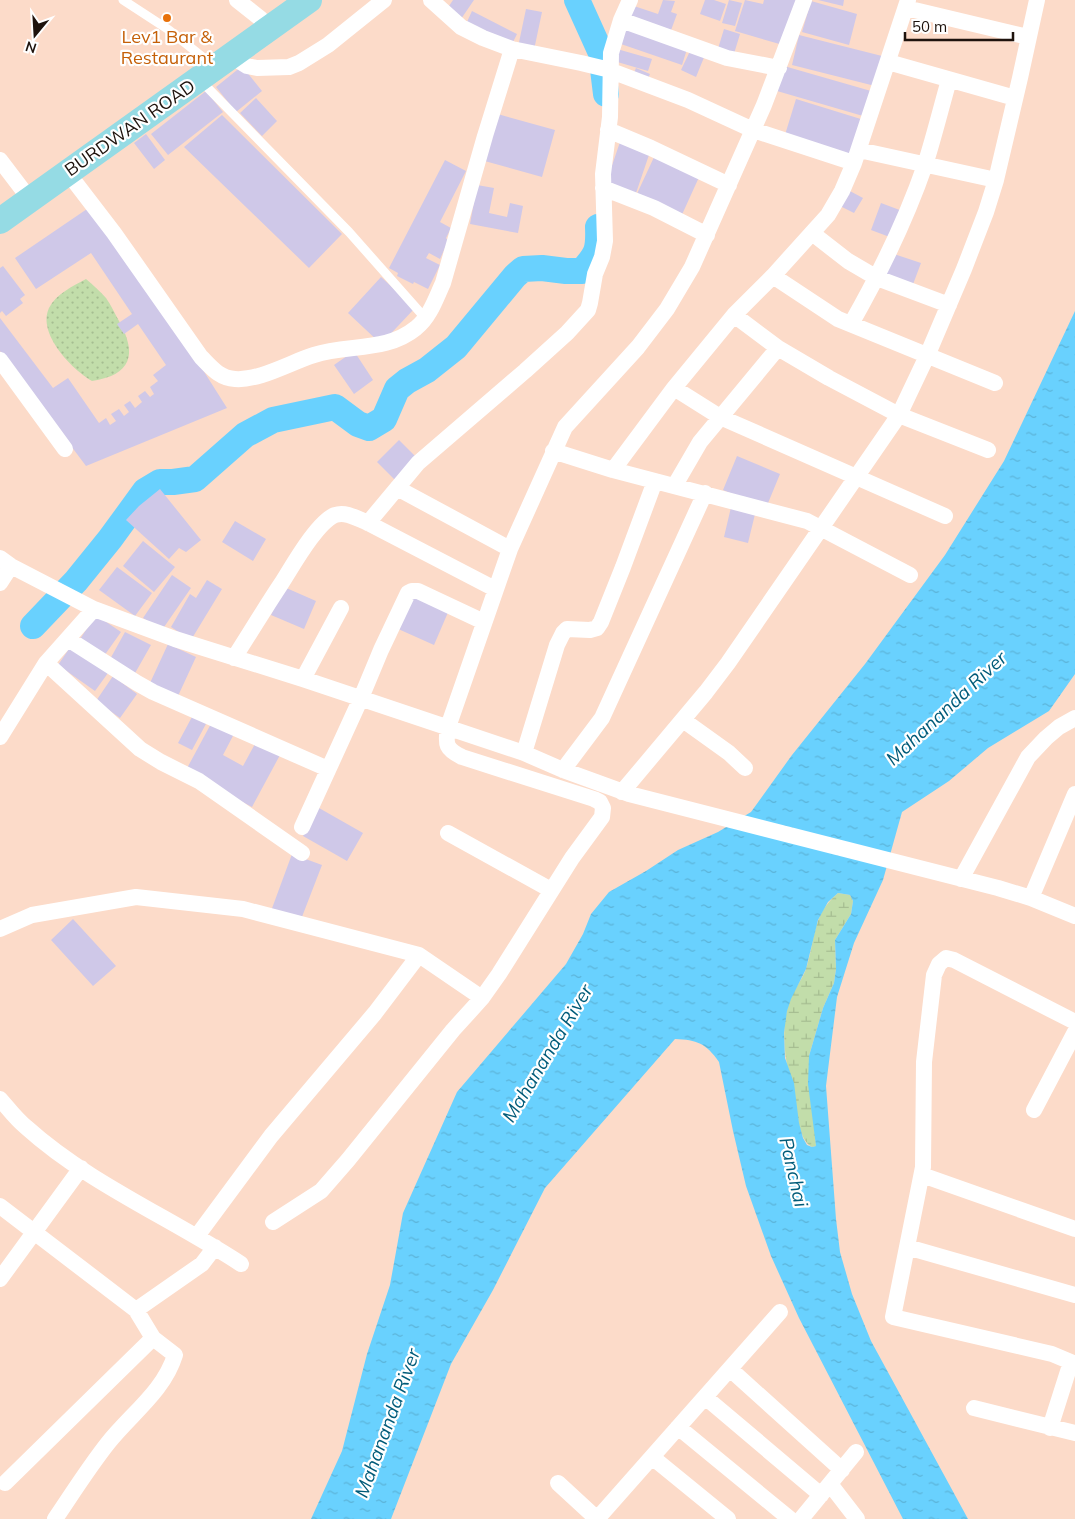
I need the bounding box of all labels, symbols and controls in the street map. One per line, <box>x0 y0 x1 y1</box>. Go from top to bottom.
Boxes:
north arrow <box>10 10 60 60</box>
scale bar <box>905 10 1012 42</box>
marker: Lev1 Bar & Restaurant <box>161 12 173 24</box>
text: 50 m <box>912 17 947 36</box>
place label: Lev1 Bar & Restaurant <box>121 25 213 69</box>
text: N <box>23 37 39 58</box>
street label: BURDWAN ROAD <box>60 74 199 181</box>
water label: Mahananda River <box>881 645 1012 770</box>
water label: Mahananda River <box>496 979 598 1126</box>
water label: Panchai <box>774 1135 814 1210</box>
water label: Mahananda River <box>349 1344 425 1501</box>

